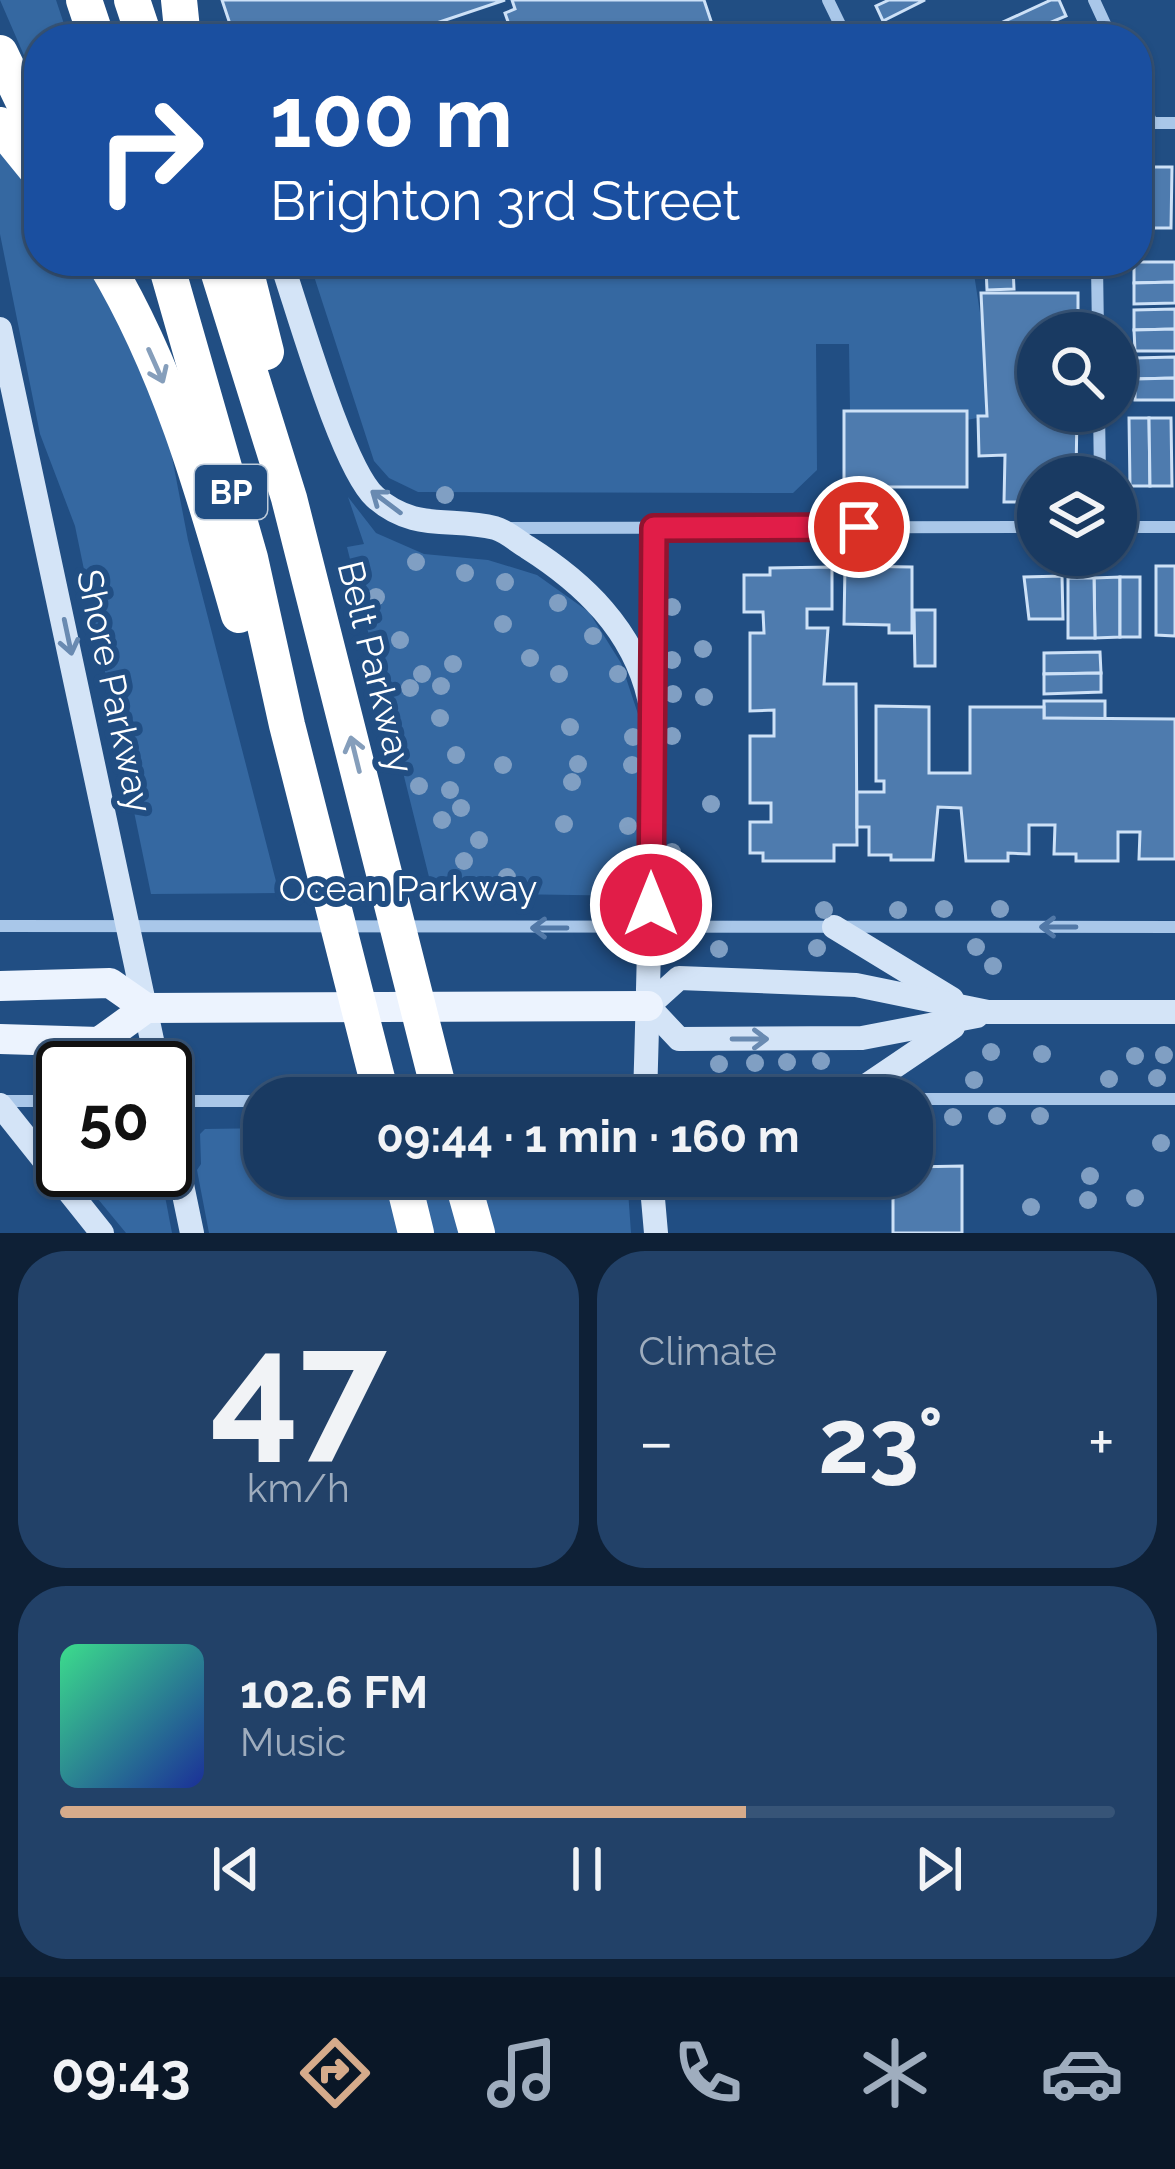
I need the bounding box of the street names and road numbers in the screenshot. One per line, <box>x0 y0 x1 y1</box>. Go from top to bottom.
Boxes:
road number: BP <box>195 465 267 519</box>
street label: Belt Parkway <box>329 557 423 777</box>
street label: Shore Parkway <box>69 566 161 816</box>
street label: Ocean Parkway <box>279 867 537 909</box>

